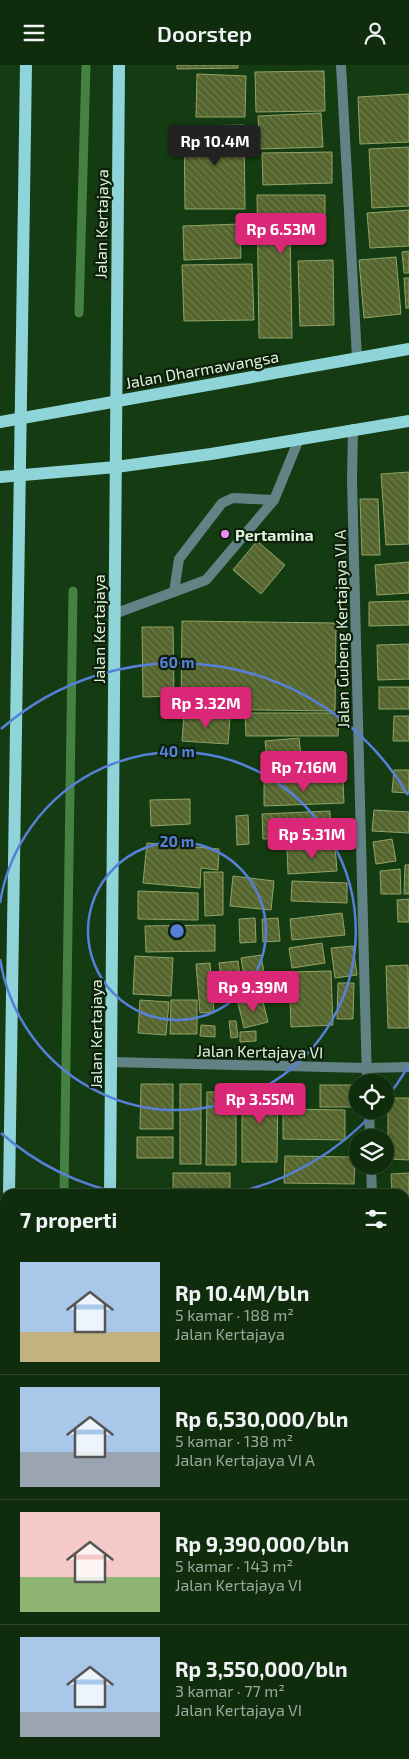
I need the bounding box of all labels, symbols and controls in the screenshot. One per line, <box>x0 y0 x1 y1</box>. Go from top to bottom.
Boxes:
icon: menu <box>20 19 48 47</box>
icon: person <box>361 19 389 47</box>
text: Doorstep <box>157 20 252 46</box>
pin: Rp 10.4M <box>163 124 267 167</box>
text: Rp 10.4M <box>180 131 250 150</box>
street label: Jalan Kertajaya <box>91 169 112 279</box>
pin: Rp 6.53M <box>229 213 333 255</box>
text: Rp 6.53M <box>246 219 316 238</box>
street label: Jalan Dharmawangsa <box>124 346 280 392</box>
place label: Pertamina <box>235 525 314 544</box>
marker: Pertamina <box>219 528 231 540</box>
street label: Jalan Gubeng Kertajaya VI A <box>330 529 353 728</box>
street label: Jalan Kertajaya <box>89 574 109 684</box>
text: 60 m <box>160 653 194 671</box>
pin: Rp 3.32M <box>154 687 258 729</box>
text: Rp 3.32M <box>171 693 241 712</box>
text: 40 m <box>159 742 195 760</box>
pin: Rp 7.16M <box>252 751 356 793</box>
text: Rp 7.16M <box>271 757 337 776</box>
pin: Rp 5.31M <box>260 817 364 860</box>
text: Rp 5.31M <box>279 824 345 843</box>
text: 20 m <box>160 832 194 850</box>
centre of rings <box>168 922 186 940</box>
pin: Rp 9.39M <box>201 971 305 1013</box>
text: Rp 9.39M <box>218 977 288 996</box>
street label: Jalan Kertajaya <box>86 979 106 1089</box>
street label: Jalan Kertajaya VI <box>196 1040 324 1063</box>
map controls <box>349 1074 394 1174</box>
button: locate <box>349 1074 394 1119</box>
pin: Rp 3.55M <box>208 1083 312 1125</box>
text: Rp 3.55M <box>226 1089 294 1108</box>
button: layers <box>349 1129 394 1174</box>
icon: filters <box>362 1205 390 1233</box>
text: 7 properti <box>20 1207 117 1232</box>
text: Rp 10.4M/bln <box>175 1280 309 1305</box>
icon: home <box>60 1282 120 1342</box>
text: 5 kamar · 188 m² <box>175 1305 294 1324</box>
text: Jalan Kertajaya <box>175 1324 285 1343</box>
text: Rp 6,530,000/bln <box>175 1406 348 1431</box>
icon: home <box>60 1407 120 1467</box>
text: 5 kamar · 138 m² <box>175 1431 293 1450</box>
text: Jalan Kertajaya VI A <box>175 1450 315 1469</box>
text: Rp 9,390,000/bln <box>175 1531 349 1556</box>
icon: home <box>60 1532 120 1592</box>
text: 5 kamar · 143 m² <box>175 1556 293 1575</box>
text: Jalan Kertajaya VI <box>175 1575 302 1594</box>
text: Rp 3,550,000/bln <box>175 1656 348 1681</box>
icon: home <box>60 1657 120 1717</box>
text: 3 kamar · 77 m² <box>175 1681 285 1700</box>
text: Jalan Kertajaya VI <box>175 1700 302 1719</box>

